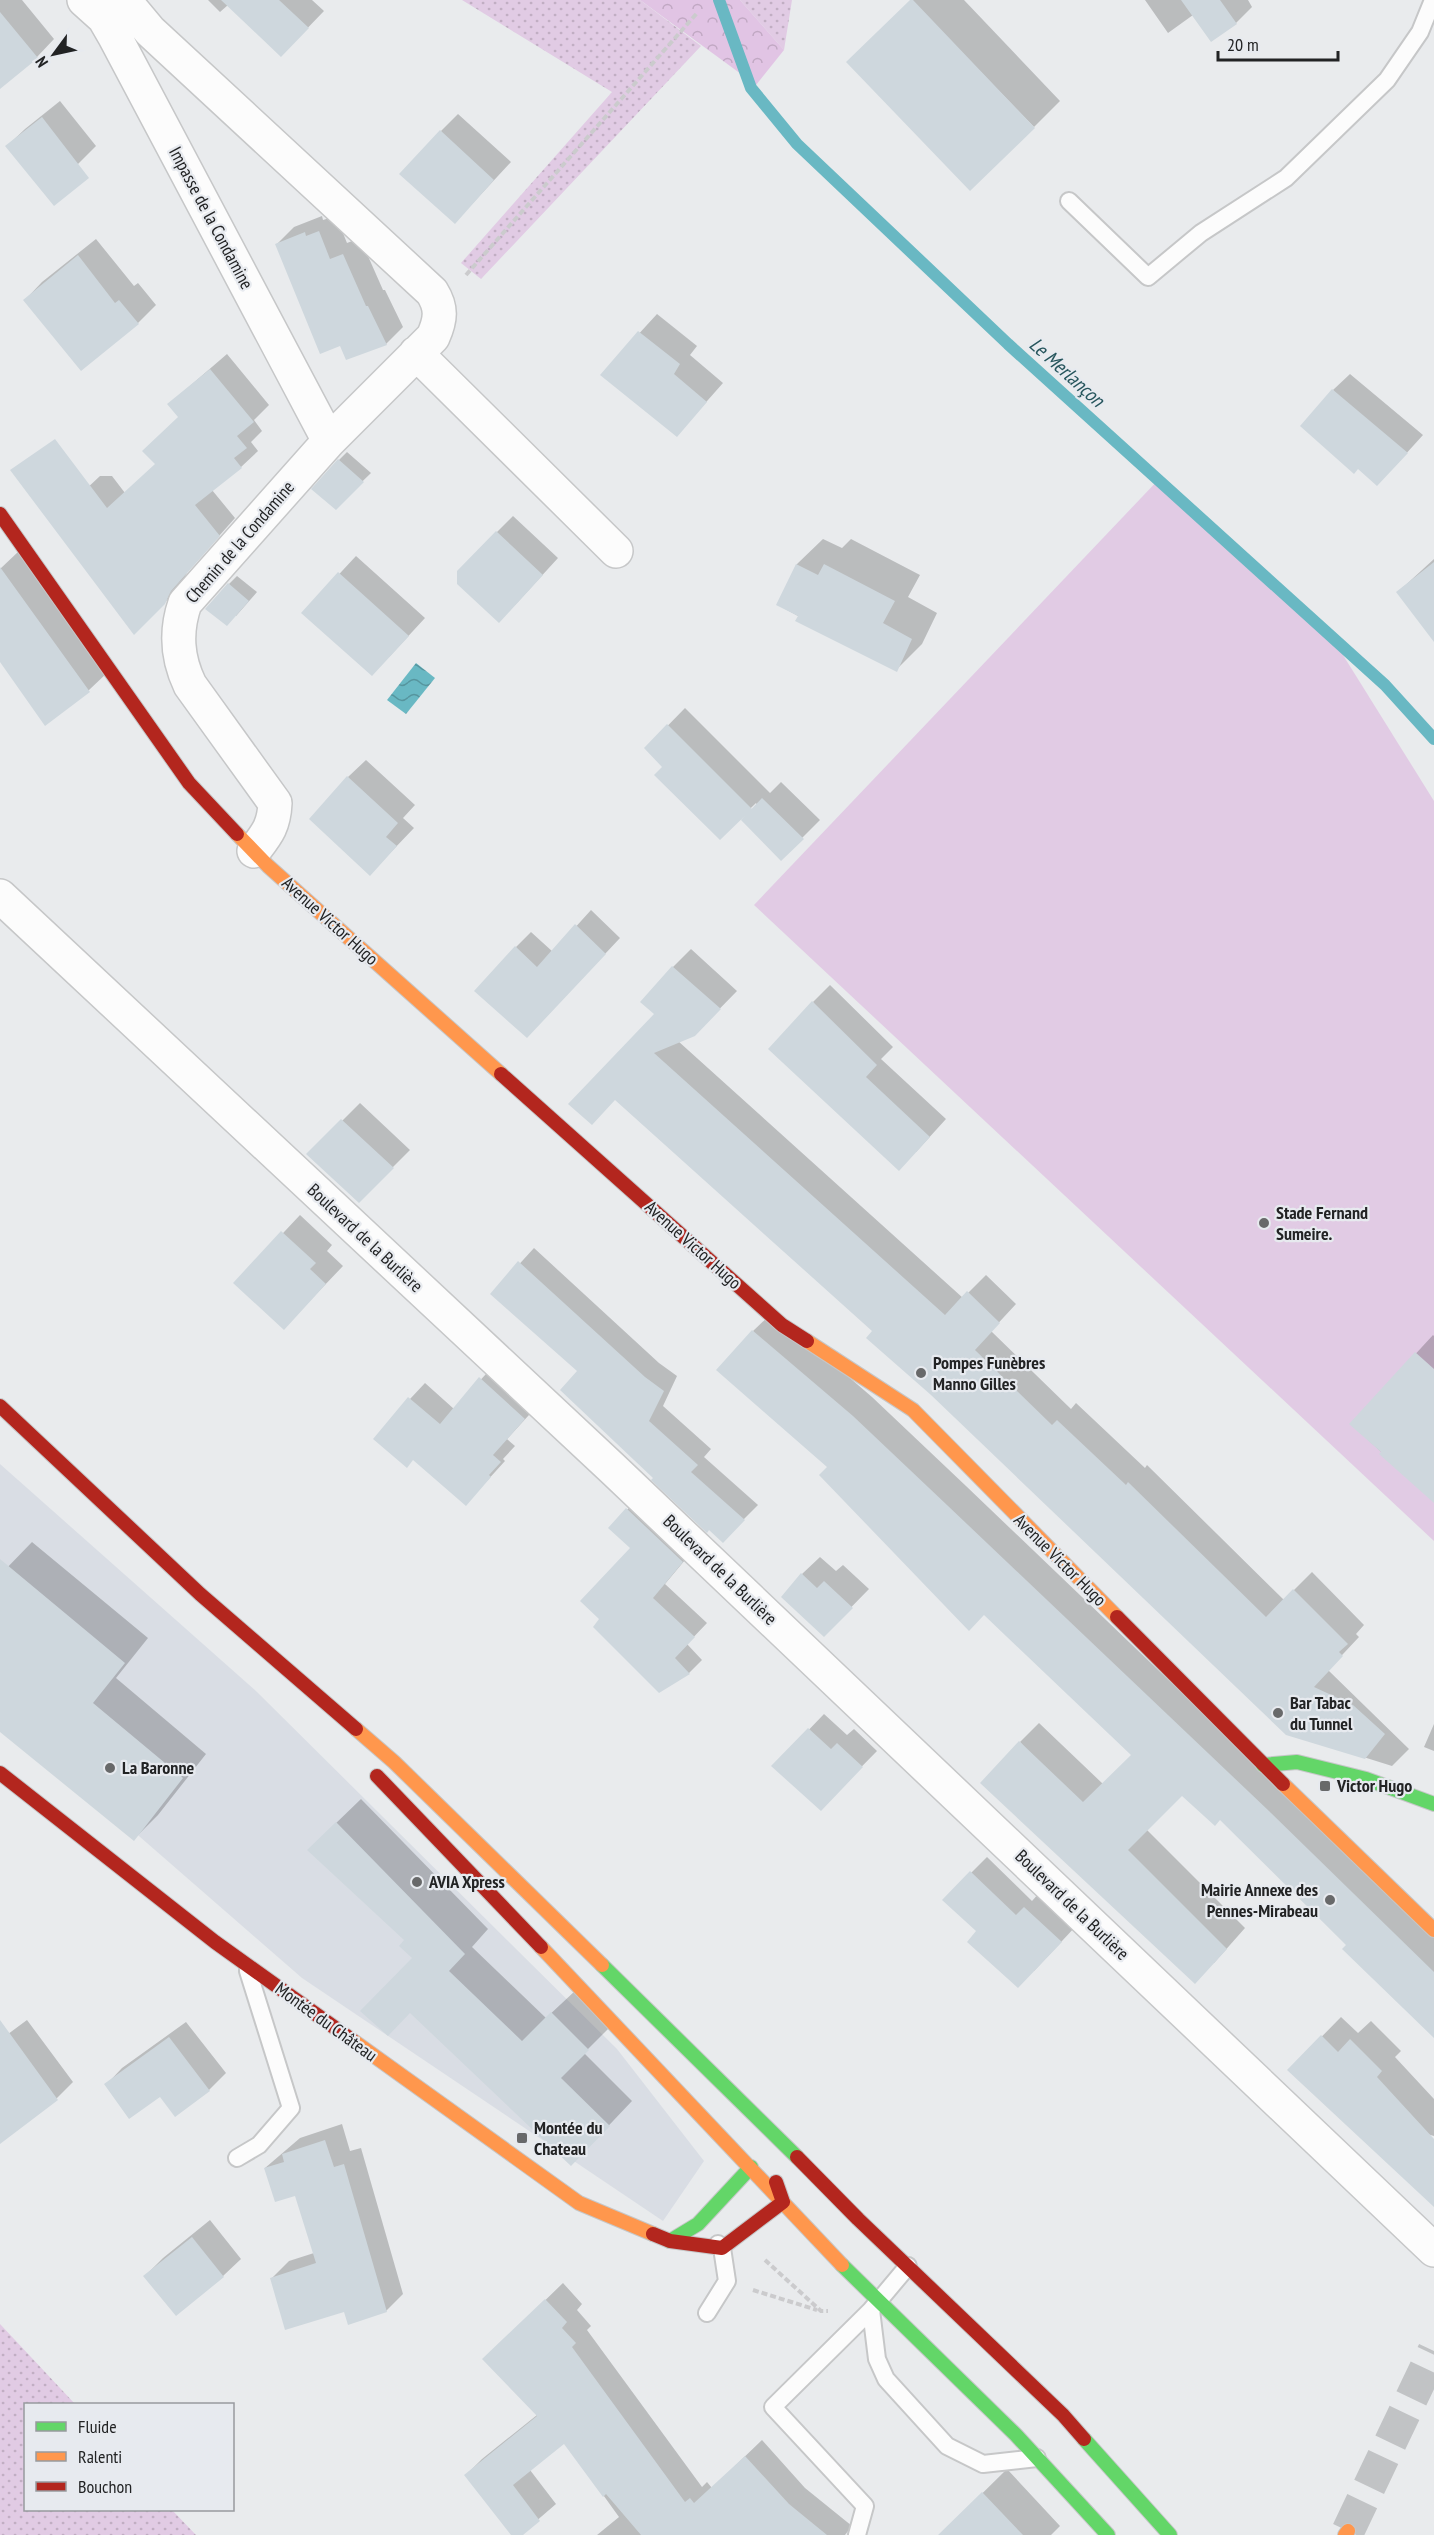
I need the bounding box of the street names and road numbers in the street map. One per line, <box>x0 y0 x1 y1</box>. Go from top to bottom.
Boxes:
street label: Impasse de la Condamine <box>164 143 259 293</box>
street label: Chemin de la Condamine <box>180 476 299 608</box>
street label: Avenue Victor Hugo <box>277 871 383 970</box>
street label: Boulevard de la Burlière <box>303 1178 428 1297</box>
street label: Avenue Victor Hugo <box>640 1195 746 1294</box>
street label: Avenue Victor Hugo <box>1009 1508 1112 1611</box>
street label: Boulevard de la Burlière <box>659 1509 782 1630</box>
street label: Boulevard de la Burlière <box>1011 1844 1134 1965</box>
street label: Montée du Château <box>271 1977 382 2066</box>

